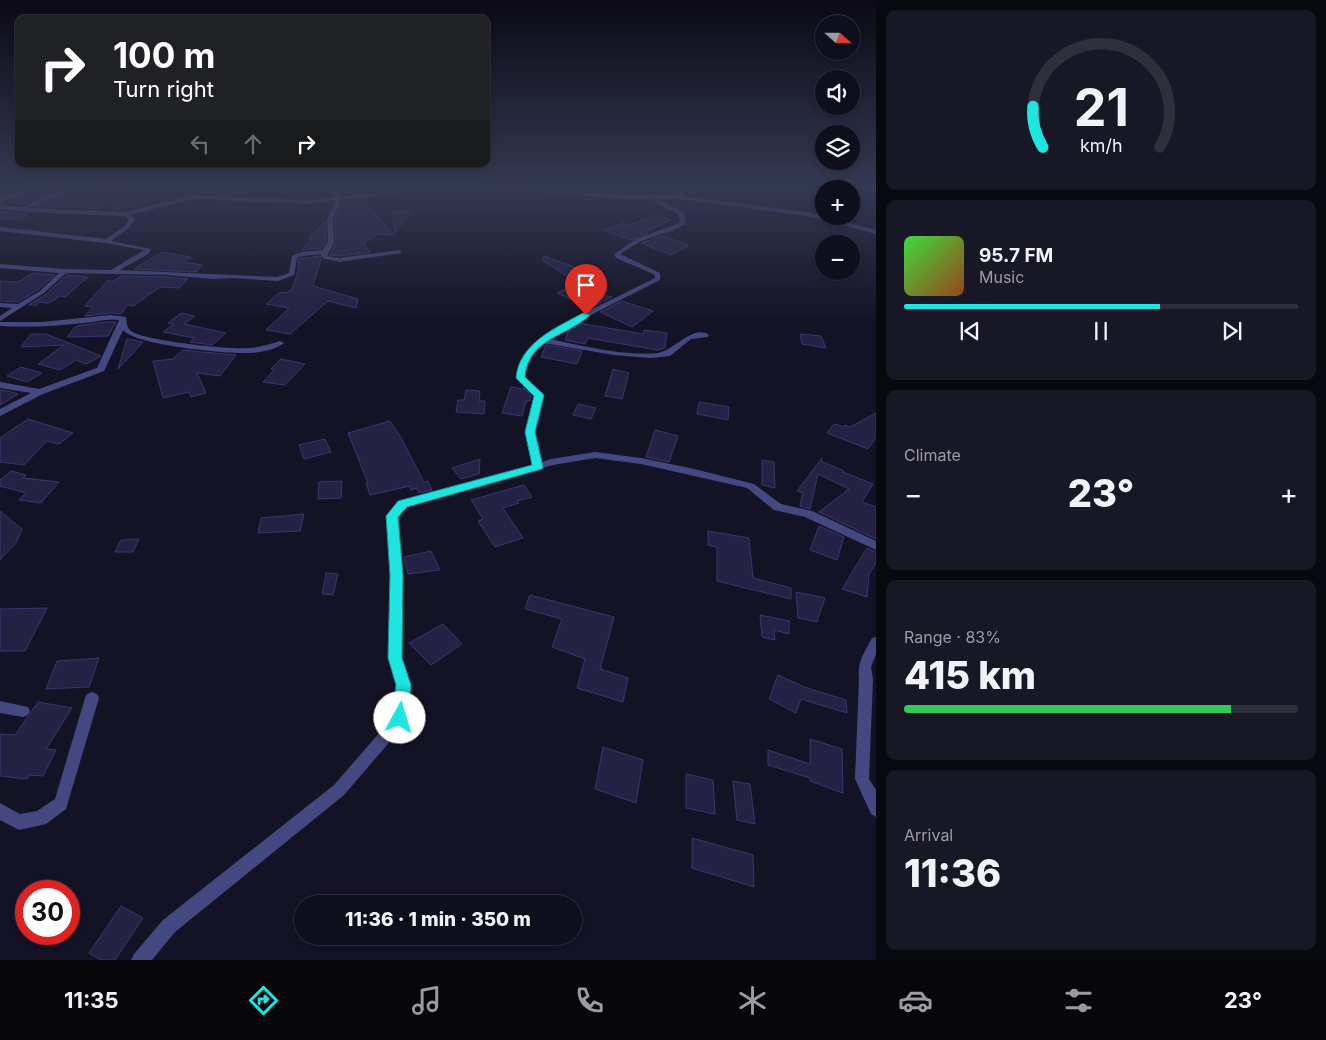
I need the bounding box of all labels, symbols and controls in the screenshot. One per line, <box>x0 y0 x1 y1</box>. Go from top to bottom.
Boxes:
north arrow <box>815 15 860 60</box>
map controls <box>815 15 860 280</box>
text: 100 m <box>113 34 216 76</box>
icon: right <box>30 35 95 100</box>
button: sound <box>815 70 860 115</box>
text: Turn right <box>113 76 214 102</box>
text: 21 <box>1073 76 1129 139</box>
button: layers <box>815 125 860 170</box>
icon: left <box>186 130 214 158</box>
icon: ahead <box>239 130 267 158</box>
icon: right <box>292 130 320 158</box>
text: km/h <box>1080 135 1122 156</box>
button: + <box>815 180 860 225</box>
button: − <box>815 235 860 280</box>
text: 95.7 FM <box>979 244 1053 267</box>
pin <box>565 264 607 315</box>
text: Music <box>979 267 1024 287</box>
icon: arrive <box>572 271 600 299</box>
icon: previous <box>956 317 984 345</box>
icon: pause <box>1087 317 1115 345</box>
icon: next <box>1218 317 1246 345</box>
text: Climate <box>904 445 961 465</box>
text: 23° <box>1068 470 1134 516</box>
text: − <box>904 477 923 511</box>
text: + <box>1279 477 1298 511</box>
text: Range · 83% <box>904 627 1001 647</box>
text: 415 km <box>904 652 1036 698</box>
position arrow <box>373 691 425 743</box>
text: Arrival <box>904 825 953 845</box>
text: 11:36 <box>904 850 1001 896</box>
speed limit sign: 30 <box>15 880 80 945</box>
text: 11:36 · 1 min · 350 m <box>345 908 531 931</box>
icon: directions <box>246 983 281 1018</box>
icon: music <box>409 983 444 1018</box>
icon: phone <box>572 983 607 1018</box>
icon: climate <box>735 983 770 1018</box>
icon: car <box>898 983 933 1018</box>
icon: filters <box>1061 983 1096 1018</box>
text: 11:35 <box>64 987 119 1013</box>
text: 23° <box>1224 987 1262 1013</box>

